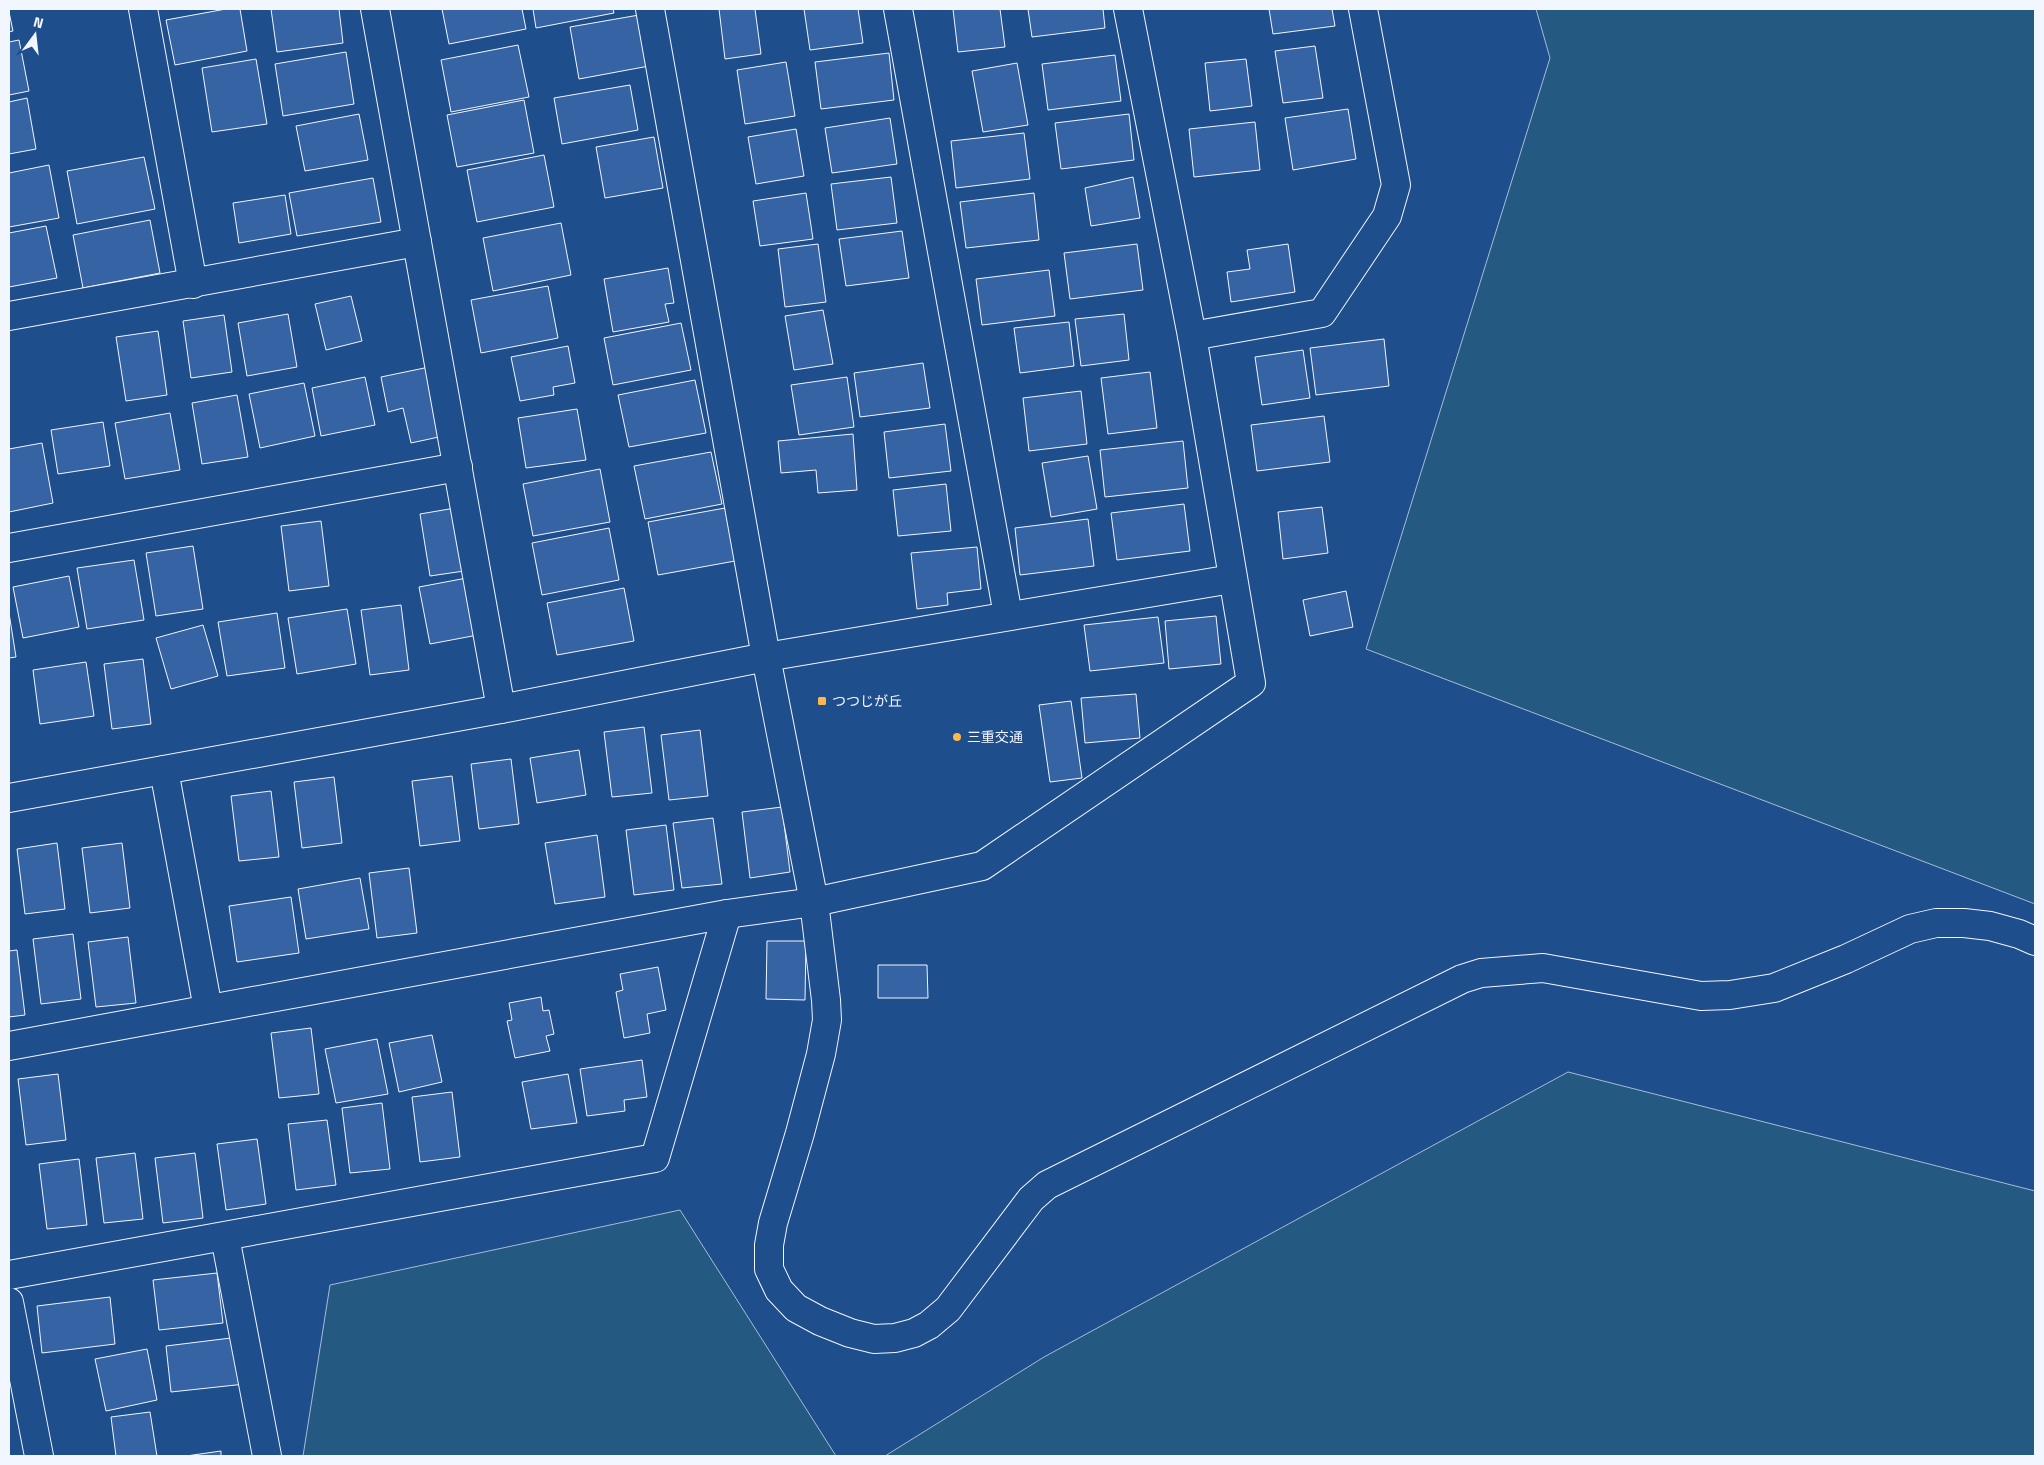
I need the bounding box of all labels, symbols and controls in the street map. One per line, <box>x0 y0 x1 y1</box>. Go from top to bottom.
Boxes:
north arrow <box>10 10 60 60</box>
text: N <box>31 11 46 33</box>
place label: つつじが丘 <box>832 690 902 711</box>
marker: つつじが丘 <box>816 695 828 707</box>
place label: 三重交通 <box>967 726 1023 747</box>
marker: 三重交通 <box>951 731 963 743</box>

